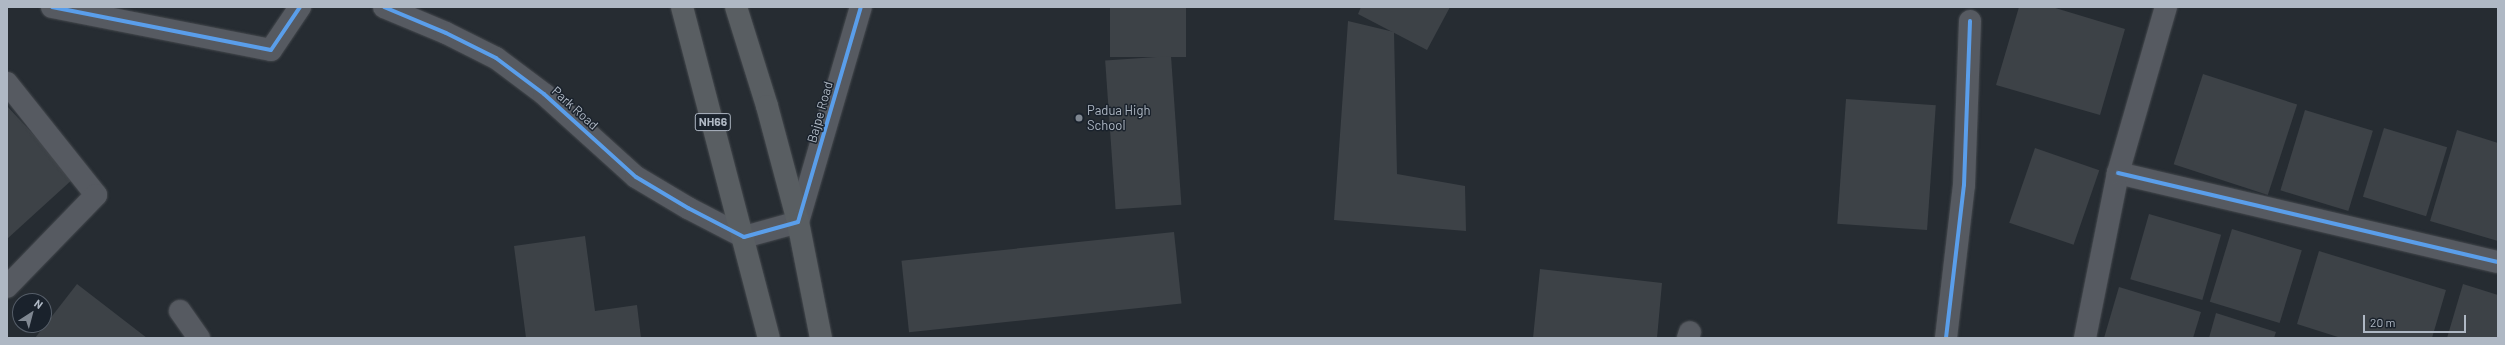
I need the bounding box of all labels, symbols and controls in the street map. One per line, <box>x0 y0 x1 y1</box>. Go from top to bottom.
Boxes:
street label: Bajpe Road <box>804 79 836 145</box>
street label: Park Road <box>549 83 601 133</box>
place label: Padua High School <box>1087 103 1150 134</box>
road number: NH66 <box>694 112 732 132</box>
marker: Padua High School <box>1074 113 1084 123</box>
north arrow <box>12 293 52 333</box>
text: N <box>32 296 46 311</box>
scale bar <box>2365 307 2468 333</box>
text: 20 m <box>2370 315 2396 329</box>

